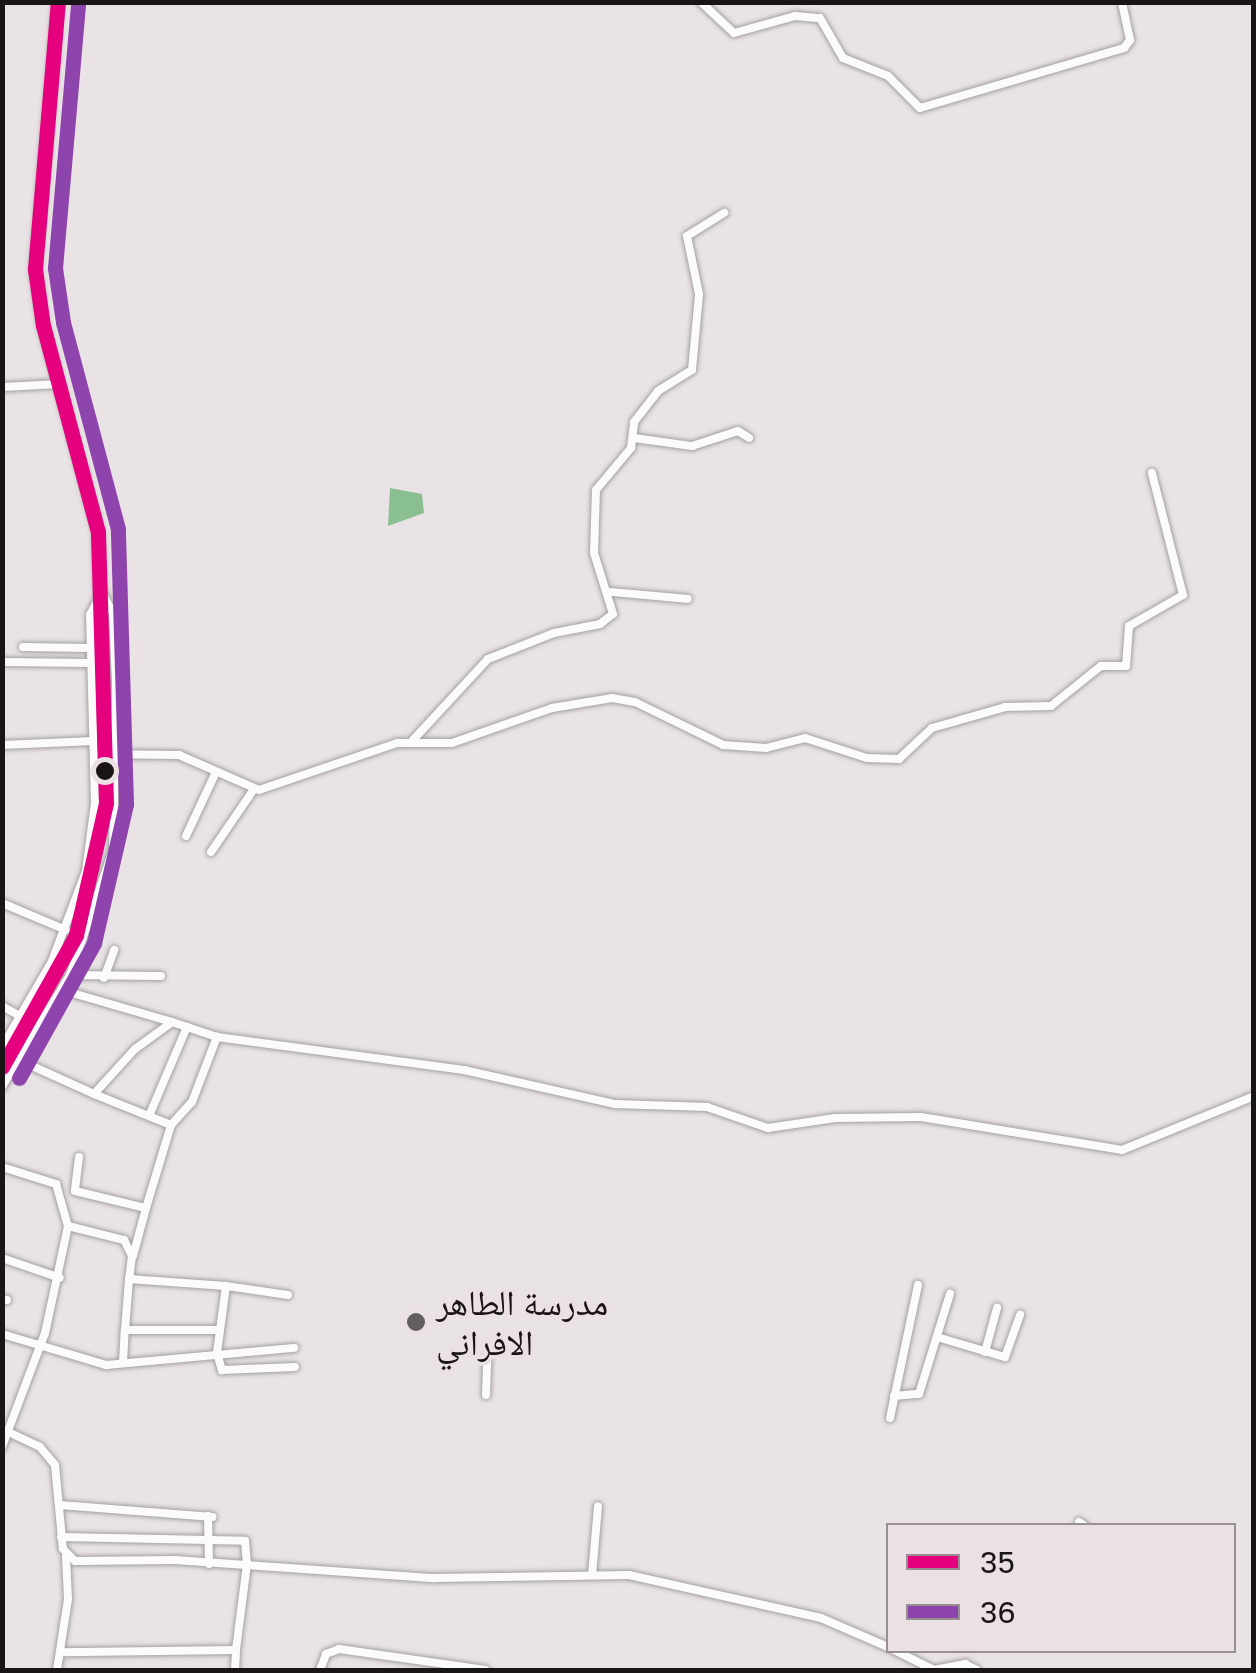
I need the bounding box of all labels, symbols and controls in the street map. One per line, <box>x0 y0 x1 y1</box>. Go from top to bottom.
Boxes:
unlabelled marker <box>95 761 115 781</box>
place label: مدرسة الطاهر الافراني <box>436 1281 608 1363</box>
marker: مدرسة الطاهر الافراني <box>405 1311 427 1333</box>
legend <box>886 1523 1236 1653</box>
text: 35 <box>980 1544 1015 1580</box>
text: 36 <box>980 1594 1016 1630</box>

